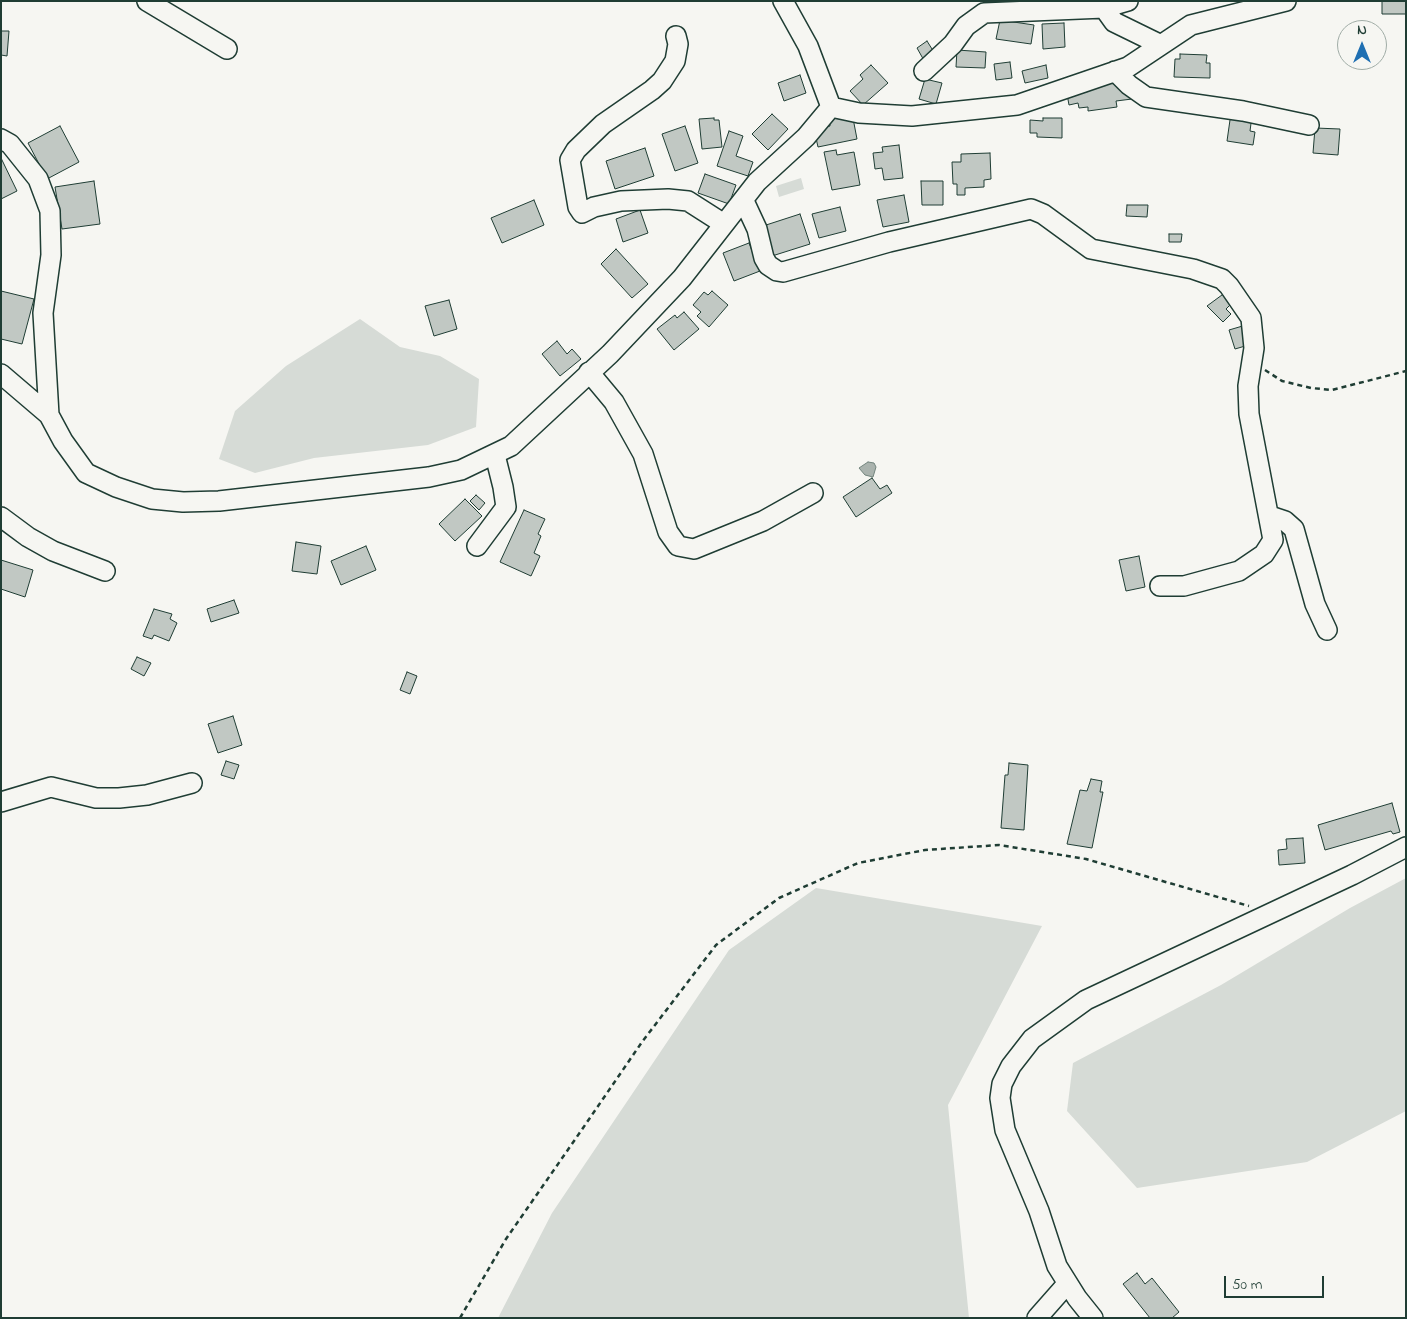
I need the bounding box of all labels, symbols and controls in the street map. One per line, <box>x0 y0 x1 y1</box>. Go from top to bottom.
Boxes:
north arrow <box>1337 20 1387 70</box>
text: N <box>1357 20 1367 41</box>
scale bar <box>1227 1266 1327 1298</box>
text: 50 m <box>1232 1274 1262 1296</box>

